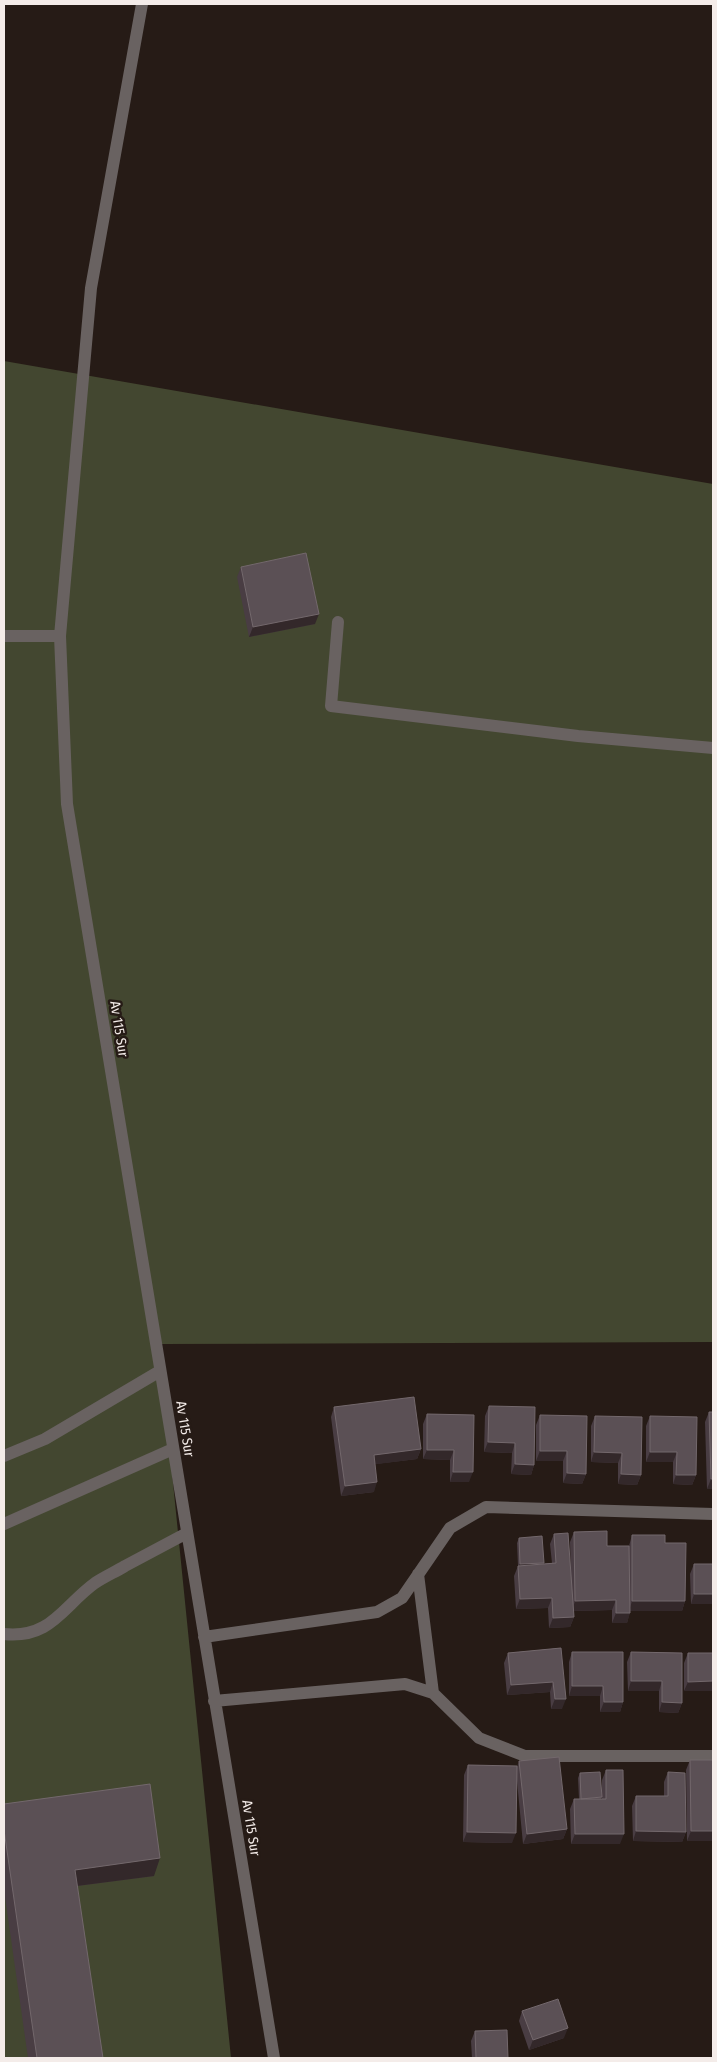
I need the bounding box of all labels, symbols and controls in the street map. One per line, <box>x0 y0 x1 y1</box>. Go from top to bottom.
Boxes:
street label: Av 115 Sur <box>106 1000 132 1058</box>
street label: Av 115 Sur <box>172 1400 198 1458</box>
street label: Av 115 Sur <box>238 1799 264 1857</box>

